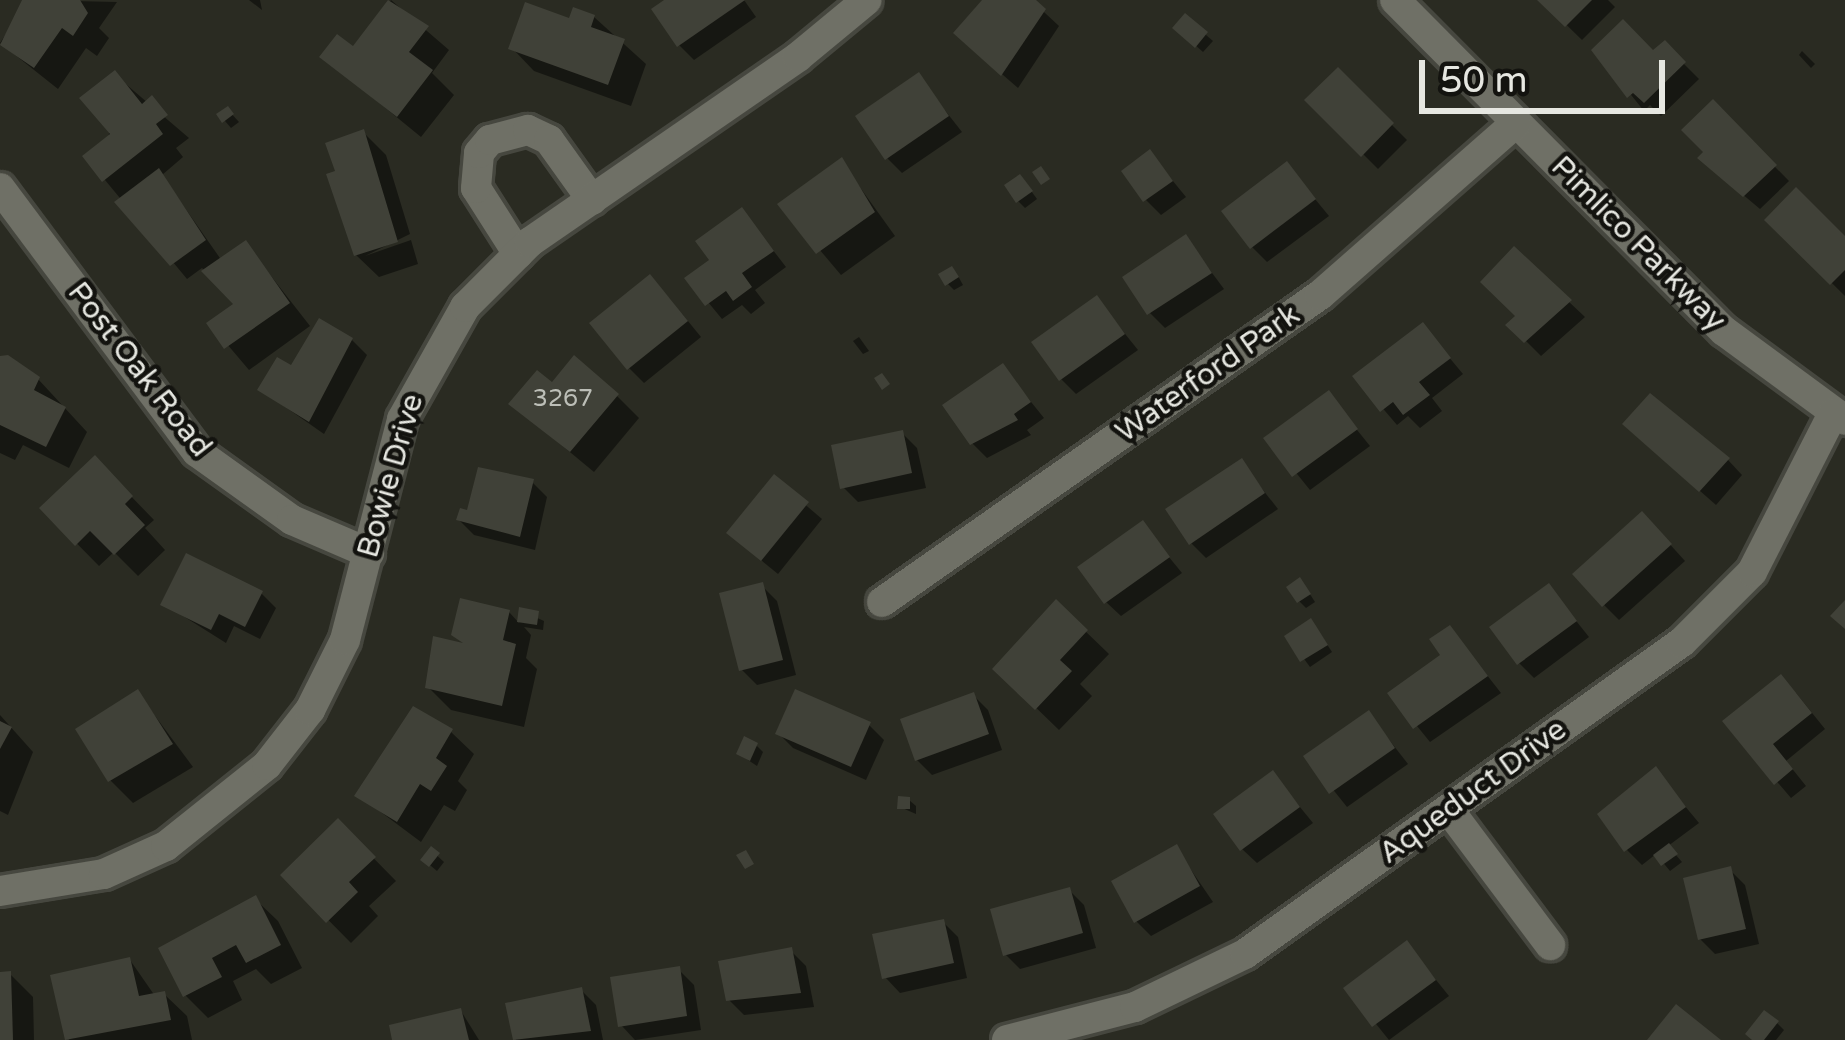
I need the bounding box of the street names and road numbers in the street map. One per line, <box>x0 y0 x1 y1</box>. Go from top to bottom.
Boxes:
street label: Pimlico Parkway <box>1543 149 1733 339</box>
street label: Post Oak Road <box>60 275 218 465</box>
street label: Waterford Park <box>1109 297 1307 451</box>
street label: Bowie Drive <box>350 390 432 562</box>
street label: Aqueduct Drive <box>1372 712 1574 872</box>

